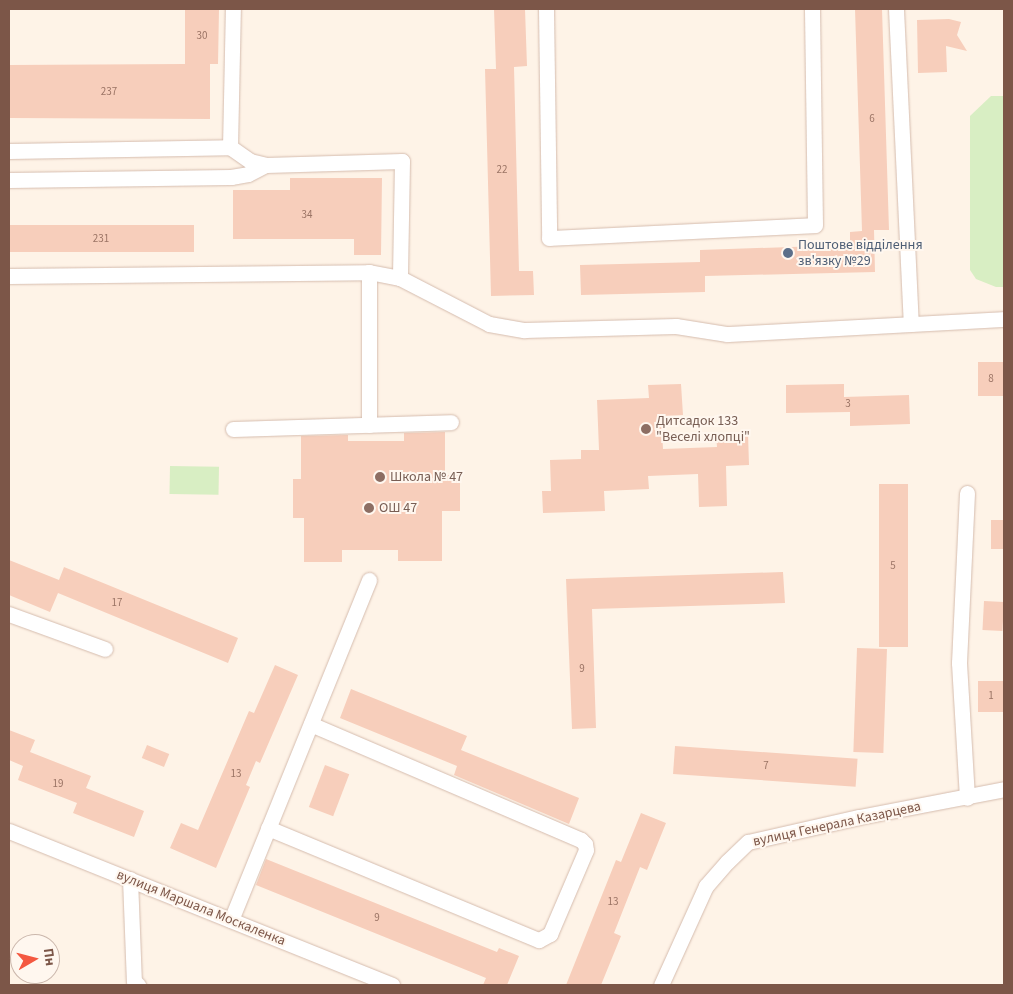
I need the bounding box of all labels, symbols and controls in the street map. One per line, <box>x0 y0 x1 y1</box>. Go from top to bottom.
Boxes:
house number: 30 <box>197 29 207 43</box>
house number: 237 <box>101 85 117 99</box>
house number: 6 <box>869 112 875 126</box>
house number: 22 <box>497 163 507 177</box>
house number: 34 <box>302 208 312 222</box>
house number: 231 <box>93 232 109 246</box>
place label: Поштове відділення зв'язку №29 <box>798 237 923 270</box>
marker: Поштове відділення зв'язку №29 <box>782 247 794 259</box>
house number: 8 <box>988 372 994 386</box>
house number: 3 <box>845 397 851 411</box>
place label: Дитсадок 133 "Веселі хлопці" <box>656 413 750 446</box>
marker: Дитсадок 133 "Веселі хлопці" <box>640 423 652 435</box>
place label: Школа № 47 <box>390 469 463 485</box>
marker: Школа № 47 <box>374 471 386 483</box>
place label: ОШ 47 <box>379 500 417 516</box>
marker: ОШ 47 <box>363 502 375 514</box>
house number: 5 <box>890 559 896 573</box>
house number: 17 <box>112 596 122 610</box>
house number: 9 <box>579 662 585 676</box>
house number: 1 <box>988 689 994 703</box>
house number: 7 <box>763 759 769 773</box>
house number: 13 <box>231 767 241 781</box>
house number: 19 <box>53 777 63 791</box>
street label: вулиця Генерала Казарцева <box>752 798 922 850</box>
street label: вулиця Маршала Москаленка <box>114 866 288 950</box>
house number: 13 <box>608 895 618 909</box>
house number: 9 <box>374 911 380 925</box>
north arrow <box>10 934 60 984</box>
text: Пн <box>38 947 60 967</box>

